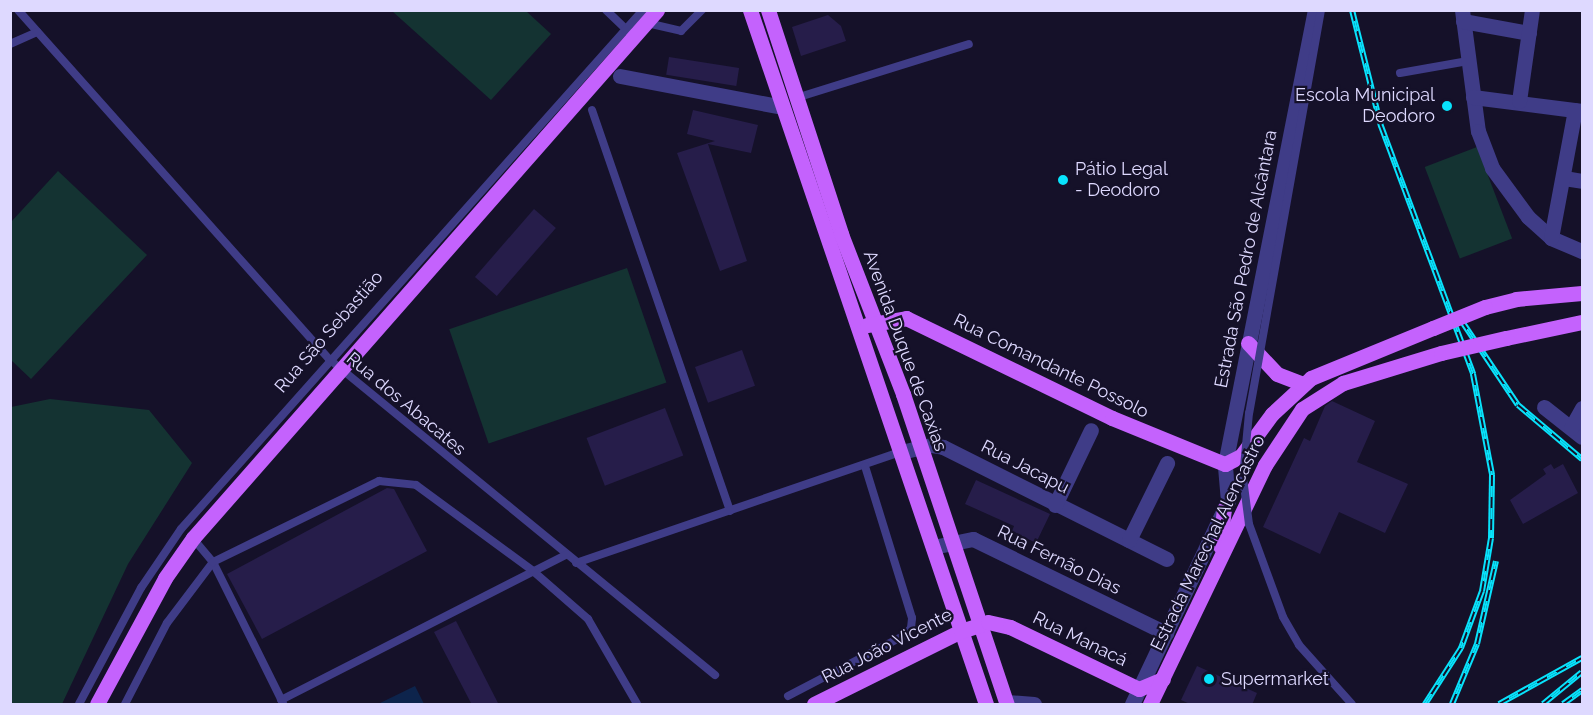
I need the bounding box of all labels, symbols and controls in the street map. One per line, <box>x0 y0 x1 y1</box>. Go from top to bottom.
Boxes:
place label: Escola Municipal Deodoro <box>1295 85 1435 128</box>
marker: Escola Municipal Deodoro <box>1440 99 1454 113</box>
street label: Estrada São Pedro de Alcântara <box>1210 128 1282 390</box>
place label: Pátio Legal - Deodoro <box>1075 159 1168 201</box>
marker: Pátio Legal - Deodoro <box>1056 173 1070 187</box>
street label: Avenida Duque de Caxias <box>859 248 951 454</box>
street label: Rua São Sebastião <box>270 267 388 397</box>
street label: Rua Comandante Possolo <box>950 309 1152 423</box>
street label: Rua dos Abacates <box>342 348 470 460</box>
street label: Estrada Marechal Alencastro <box>1146 431 1270 655</box>
street label: Rua Jacapu <box>977 435 1073 499</box>
street label: Rua Fernão Dias <box>994 521 1124 599</box>
street label: Rua João Vicente <box>818 604 956 688</box>
street label: Rua Manacá <box>1029 607 1131 671</box>
place label: Supermarket <box>1221 668 1329 690</box>
marker: Supermarket <box>1202 672 1216 686</box>

